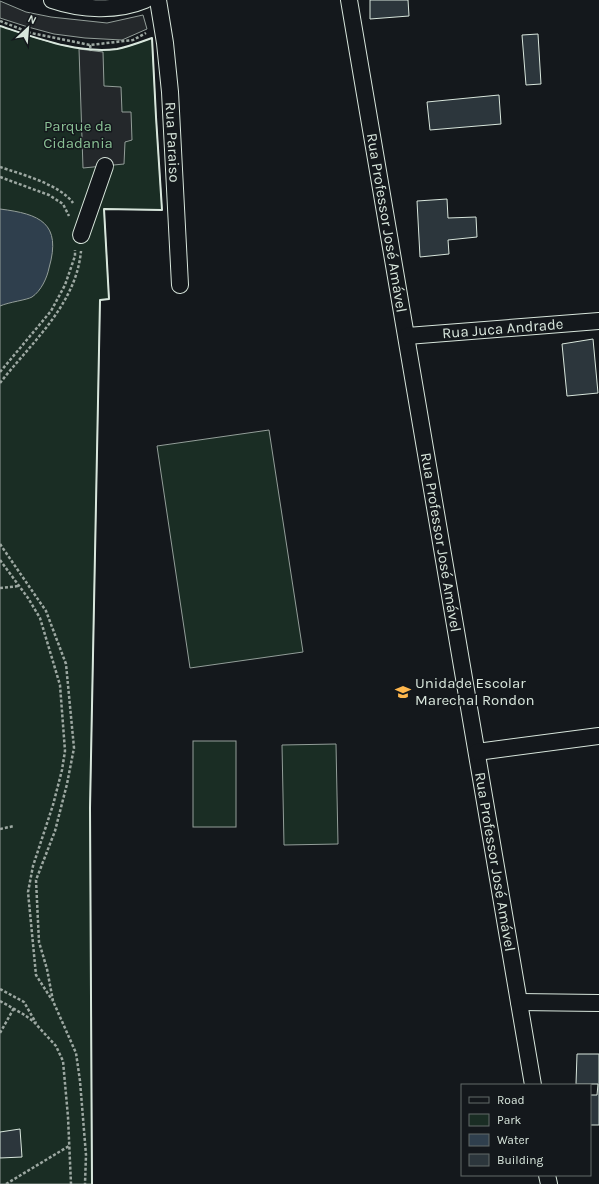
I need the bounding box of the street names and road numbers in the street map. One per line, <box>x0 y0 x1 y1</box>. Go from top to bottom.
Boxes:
street label: Rua Paraiso <box>162 101 184 183</box>
street label: Rua Professor José Amável <box>363 132 411 314</box>
street label: Rua Juca Andrade <box>441 315 564 342</box>
street label: Rua Professor José Amável <box>417 451 465 633</box>
street label: Rua Professor José Amável <box>471 771 519 953</box>

